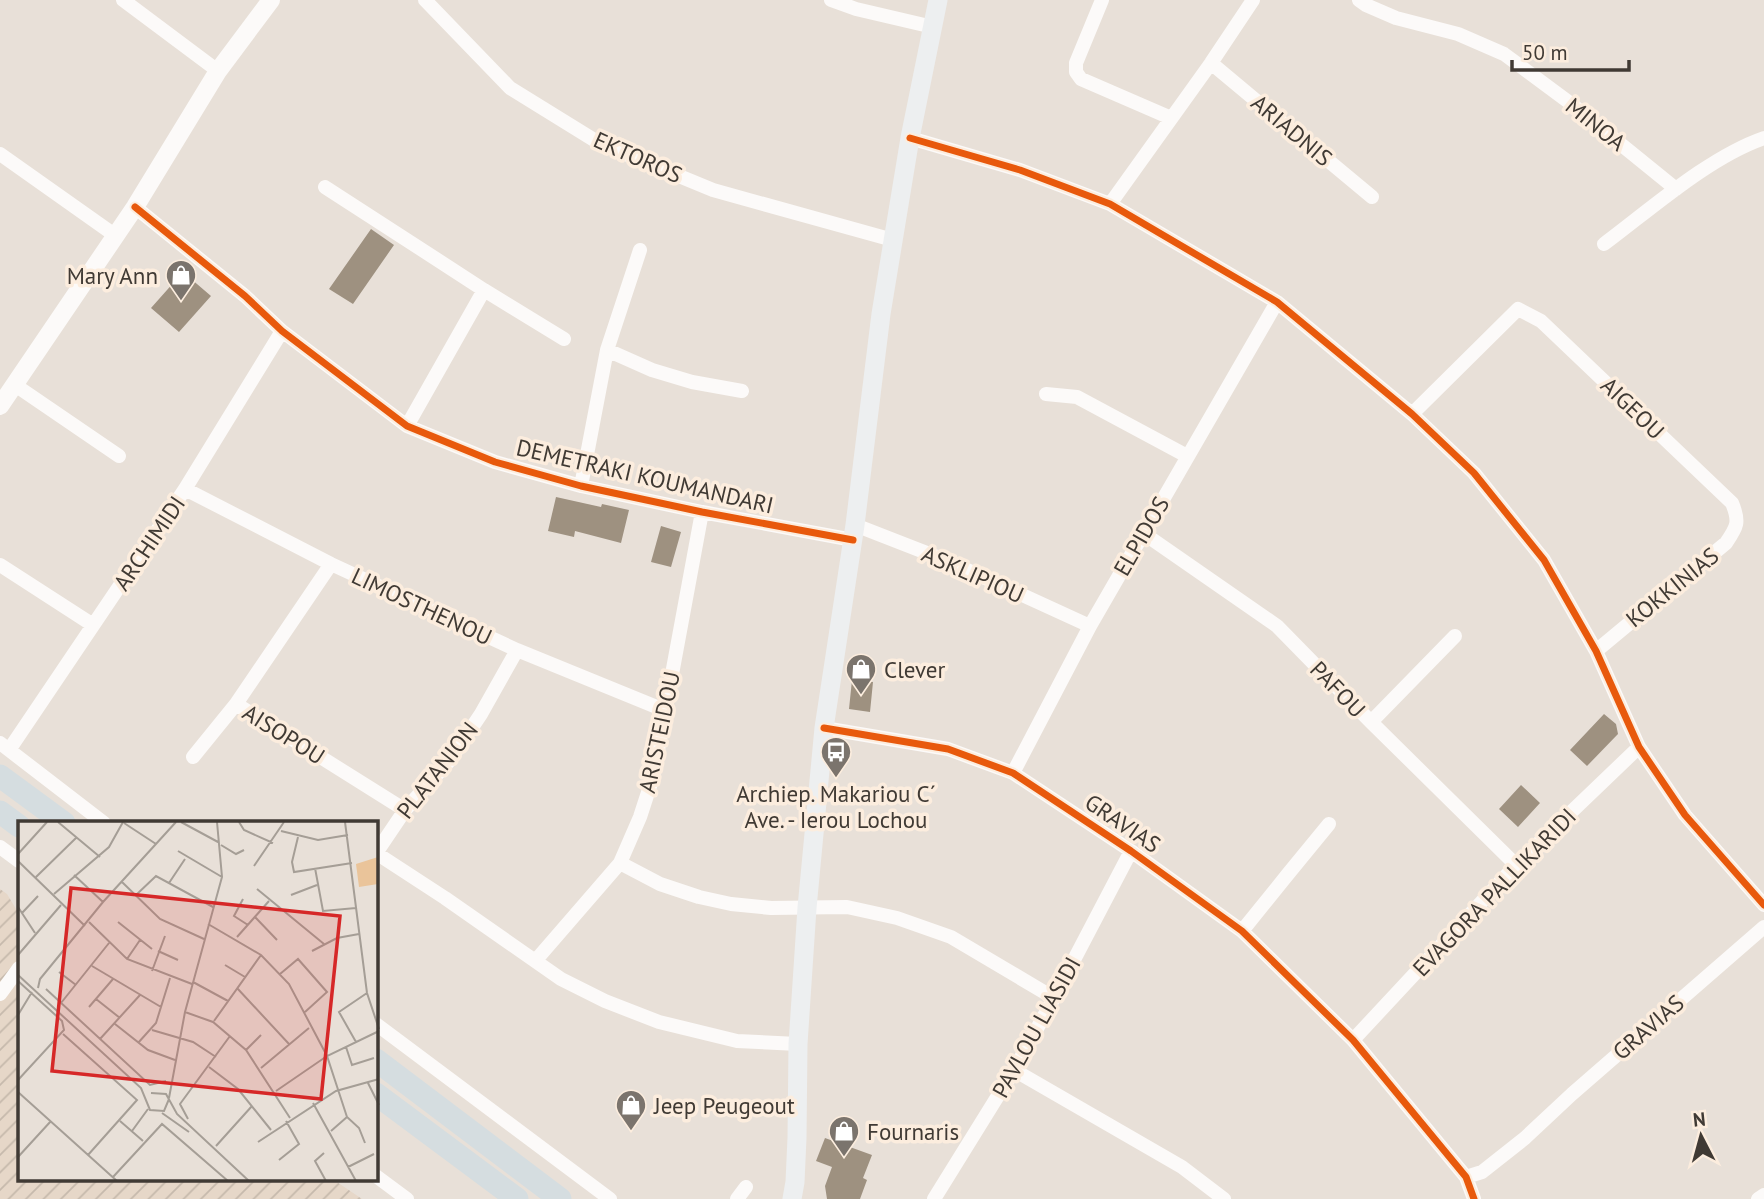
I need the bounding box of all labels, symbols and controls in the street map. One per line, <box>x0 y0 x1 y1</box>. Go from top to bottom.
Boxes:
scale bar <box>1512 28 1629 72</box>
text: 50 m <box>1522 39 1568 66</box>
street label: ARIADNIS <box>1246 88 1338 172</box>
street label: MINOA <box>1560 91 1632 157</box>
street label: EKTOROS <box>589 125 687 189</box>
shop icon: Mary Ann <box>164 258 198 302</box>
place label: Mary Ann <box>67 261 158 290</box>
street label: AIGEOU <box>1595 371 1671 445</box>
street label: DEMETRAKI KOUMANDARI <box>514 432 776 520</box>
street label: ARCHIMIDI <box>107 490 191 596</box>
street label: ELPIDOS <box>1107 491 1175 581</box>
street label: ASKLIPIOU <box>918 539 1028 609</box>
street label: KOKKINIAS <box>1620 541 1724 633</box>
street label: LIMOSTHENOU <box>347 561 497 651</box>
shop icon: Clever <box>844 652 878 696</box>
place label: Clever <box>884 655 946 684</box>
street label: PAFOU <box>1304 655 1372 723</box>
street label: ARISTEIDOU <box>632 669 686 795</box>
street label: AISOPOU <box>238 698 330 770</box>
street label: PLATANION <box>390 716 484 824</box>
bus stop icon: Archiep. Makariou C´ Ave. - Ierou Lochou <box>819 735 853 779</box>
place label: Archiep. Makariou C´ Ave. - Ierou Lochou <box>736 779 936 834</box>
street label: GRAVIAS <box>1080 787 1166 859</box>
street label: EVAGORA PALLIKARIDI <box>1406 802 1582 982</box>
inset map <box>18 821 378 1182</box>
street label: PAVLOU LIASIDI <box>985 951 1087 1103</box>
street label: GRAVIAS <box>1606 988 1690 1066</box>
shop icon: Jeep Peugeout <box>614 1088 648 1132</box>
place label: Jeep Peugeout <box>653 1091 795 1120</box>
north arrow <box>1666 1101 1736 1171</box>
text: N <box>1692 1107 1707 1132</box>
shop icon: Fournaris <box>827 1114 861 1158</box>
place label: Fournaris <box>867 1117 959 1146</box>

